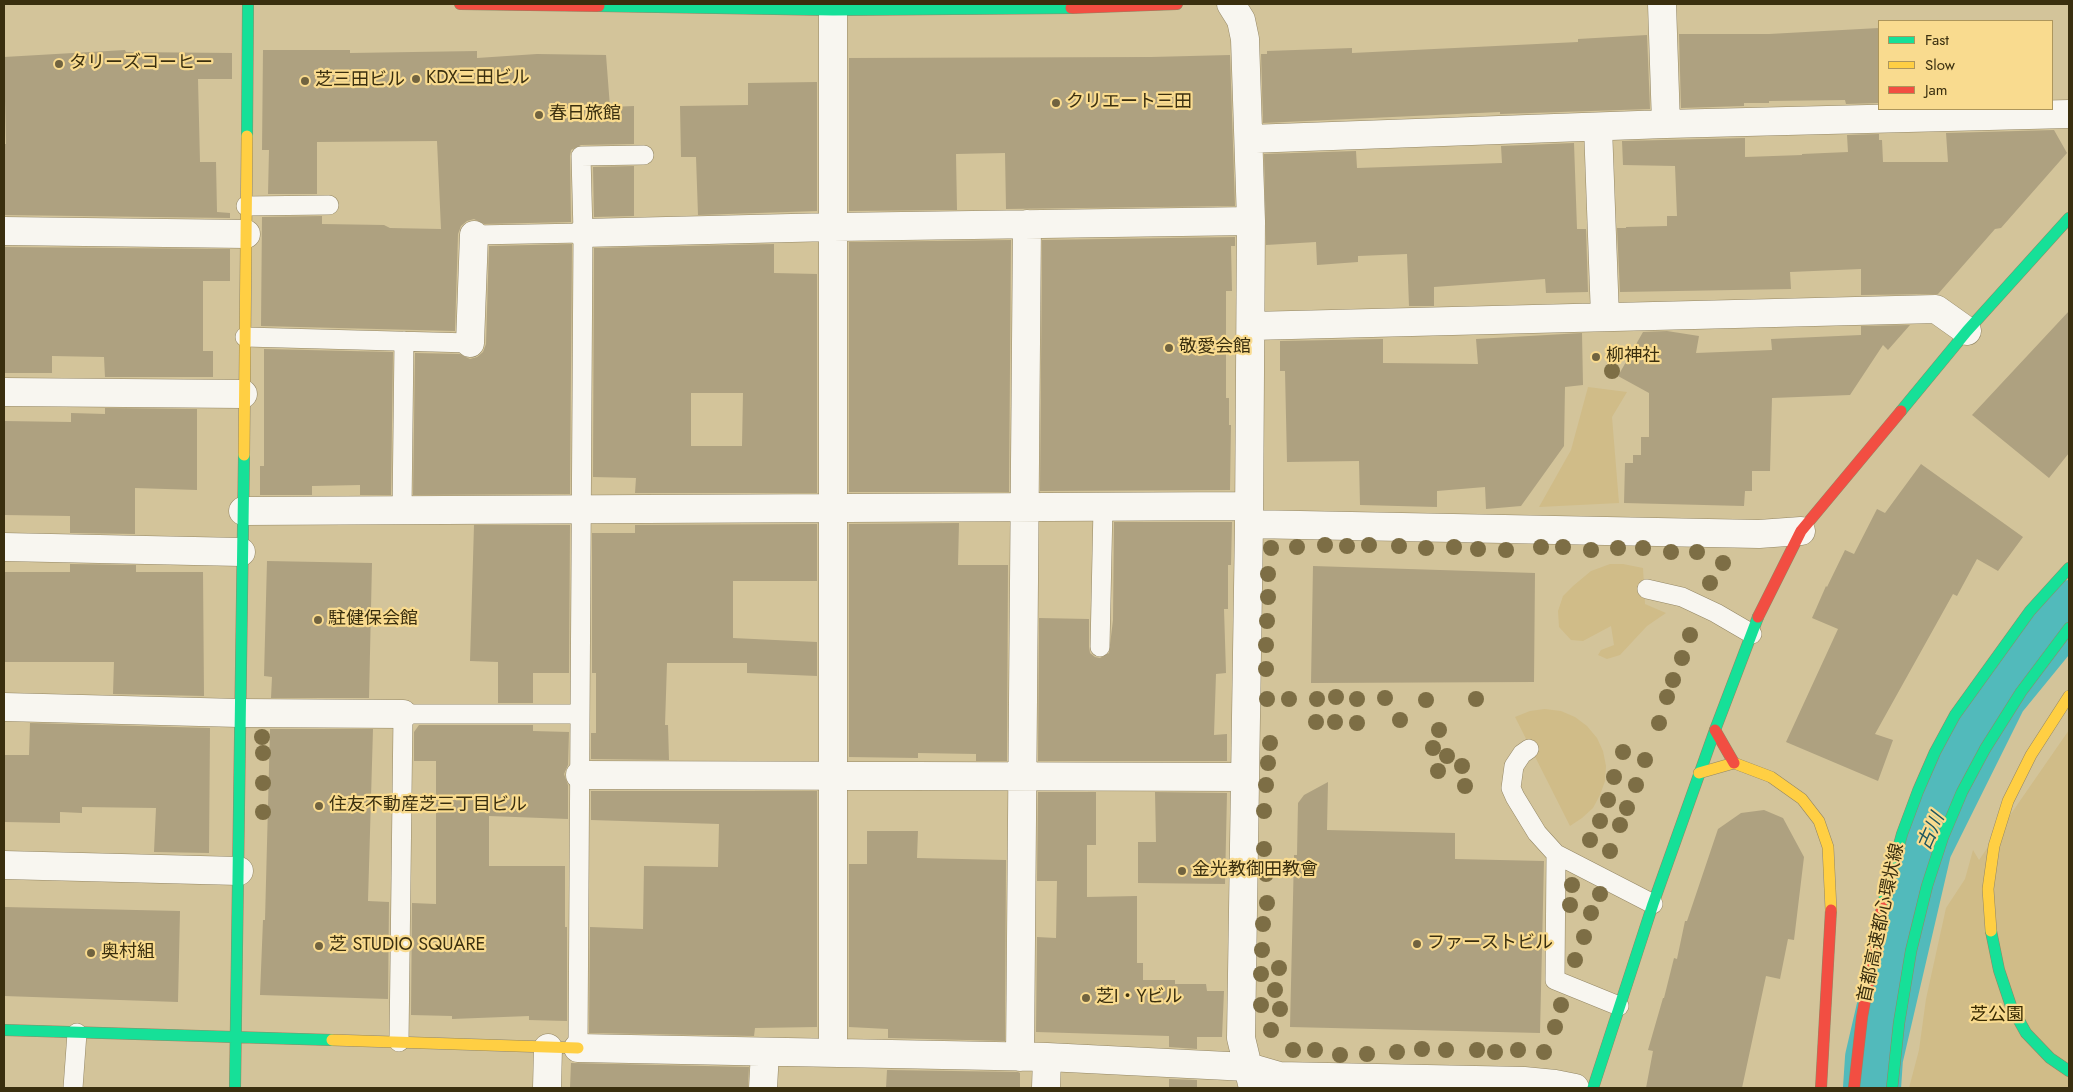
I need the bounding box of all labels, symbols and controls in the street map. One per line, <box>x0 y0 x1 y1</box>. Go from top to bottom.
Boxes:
legend <box>1878 20 2053 110</box>
text: Fast <box>1925 29 1949 51</box>
place label: タリーズコーヒー <box>69 53 213 75</box>
text: Slow <box>1925 54 1955 76</box>
marker: タリーズコーヒー <box>53 58 65 70</box>
place label: KDX三田ビル <box>426 68 530 90</box>
place label: 芝三田ビル <box>315 70 405 92</box>
marker: KDX三田ビル <box>410 73 422 85</box>
marker: 芝三田ビル <box>299 75 311 87</box>
text: Jam <box>1925 79 1948 101</box>
place label: クリエート三田 <box>1066 92 1192 114</box>
marker: クリエート三田 <box>1050 97 1062 109</box>
place label: 春日旅館 <box>549 104 621 126</box>
marker: 春日旅館 <box>533 109 545 121</box>
place label: 敬愛会館 <box>1179 337 1251 359</box>
marker: 敬愛会館 <box>1163 342 1175 354</box>
place label: 柳神社 <box>1606 346 1660 368</box>
marker: 柳神社 <box>1590 351 1602 363</box>
place label: 駐健保会館 <box>328 609 418 631</box>
marker: 駐健保会館 <box>312 614 324 626</box>
place label: 住友不動産芝三丁目ビル <box>329 795 527 817</box>
marker: 住友不動産芝三丁目ビル <box>313 800 325 812</box>
water label: 古川 <box>1914 810 1950 854</box>
street label: 首都高速都心環状線 <box>1855 842 1909 1004</box>
place label: 金光教御田教會 <box>1192 860 1318 882</box>
marker: 金光教御田教會 <box>1176 865 1188 877</box>
place label: ファーストビル <box>1427 933 1553 955</box>
place label: 芝 STUDIO SQUARE <box>329 935 485 957</box>
marker: ファーストビル <box>1411 938 1423 950</box>
marker: 芝 STUDIO SQUARE <box>313 940 325 952</box>
place label: 奥村組 <box>101 942 155 964</box>
marker: 奥村組 <box>85 947 97 959</box>
place label: 芝I・Yビル <box>1096 987 1183 1009</box>
marker: 芝I・Yビル <box>1080 992 1092 1004</box>
park label: 芝公園 <box>1970 1005 2024 1027</box>

